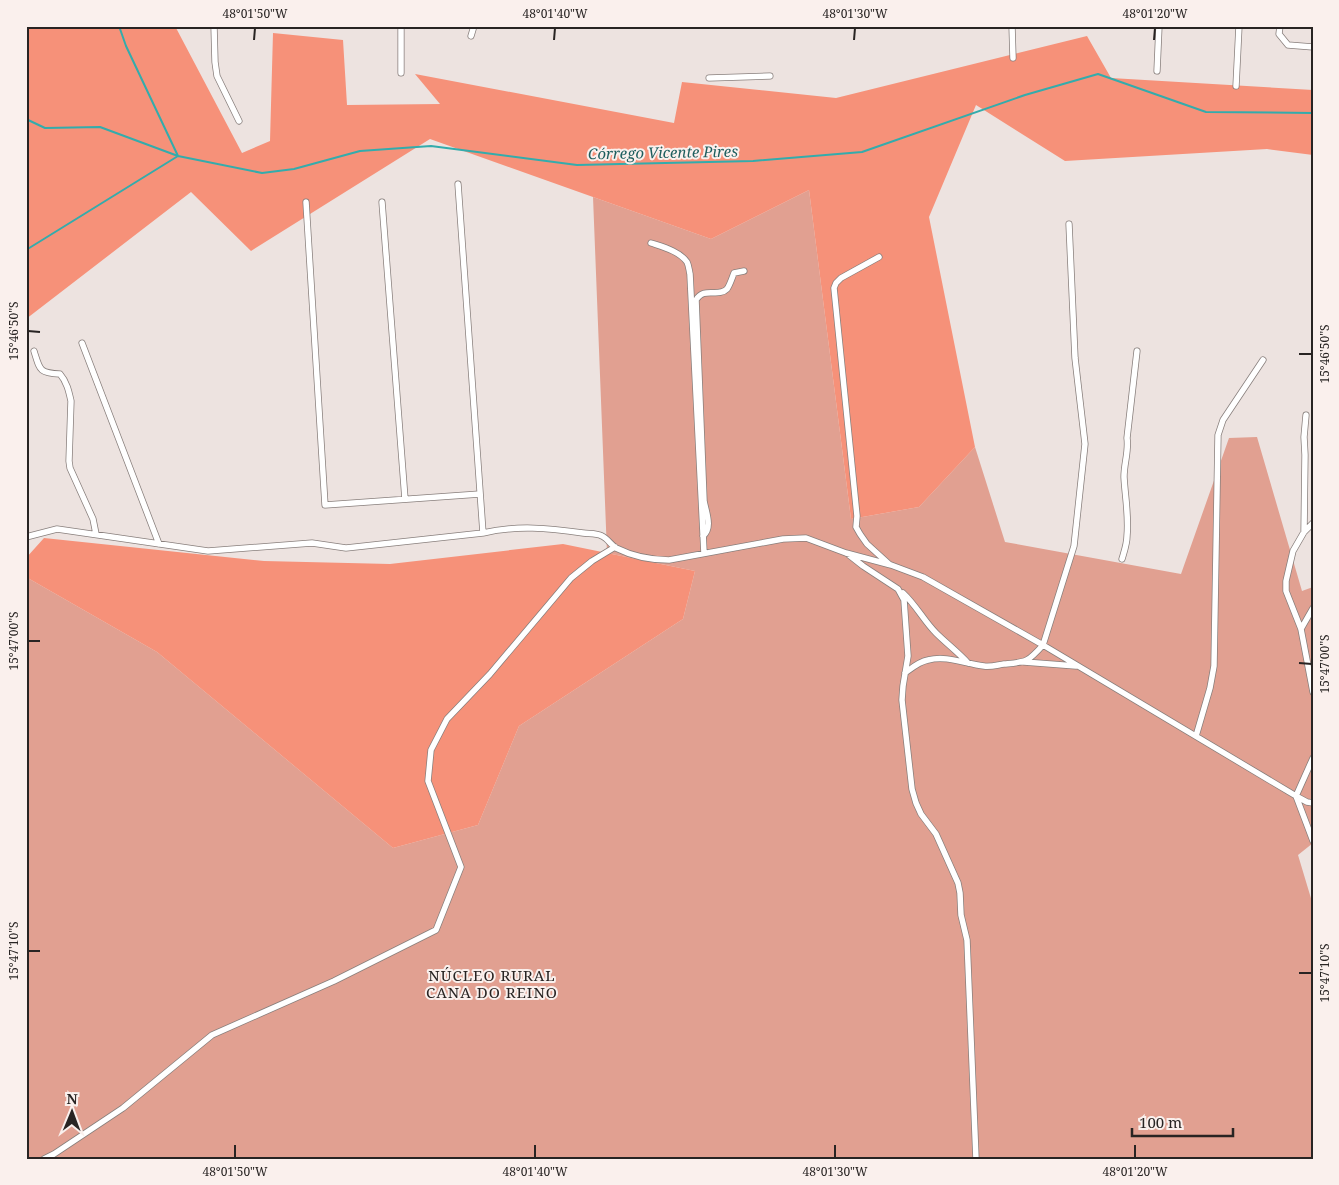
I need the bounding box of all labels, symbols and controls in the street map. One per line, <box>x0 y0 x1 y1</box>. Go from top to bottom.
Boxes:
text: 48°01'50"W <box>222 5 288 22</box>
text: 48°01'40"W <box>522 5 588 22</box>
text: 48°01'30"W <box>822 5 888 22</box>
text: 48°01'20"W <box>1122 5 1188 22</box>
water label: Córrego Vicente Pires <box>588 141 738 163</box>
text: 15°46'50"S <box>5 301 22 361</box>
text: 15°46'50"S <box>1316 324 1333 384</box>
text: 15°47'00"S <box>5 611 22 671</box>
text: 15°47'00"S <box>1316 634 1333 694</box>
text: 15°47'10"S <box>5 921 22 981</box>
text: 15°47'10"S <box>1316 943 1333 1003</box>
district label: NÚCLEO RURAL CANA DO REINO <box>426 965 558 1002</box>
north arrow <box>48 1088 98 1138</box>
text: N <box>67 1089 78 1108</box>
scale bar <box>1132 1105 1233 1137</box>
text: 100 m <box>1139 1112 1182 1132</box>
text: 48°01'50"W <box>202 1163 268 1180</box>
text: 48°01'40"W <box>502 1163 568 1180</box>
text: 48°01'30"W <box>802 1163 868 1180</box>
text: 48°01'20"W <box>1102 1163 1168 1180</box>

